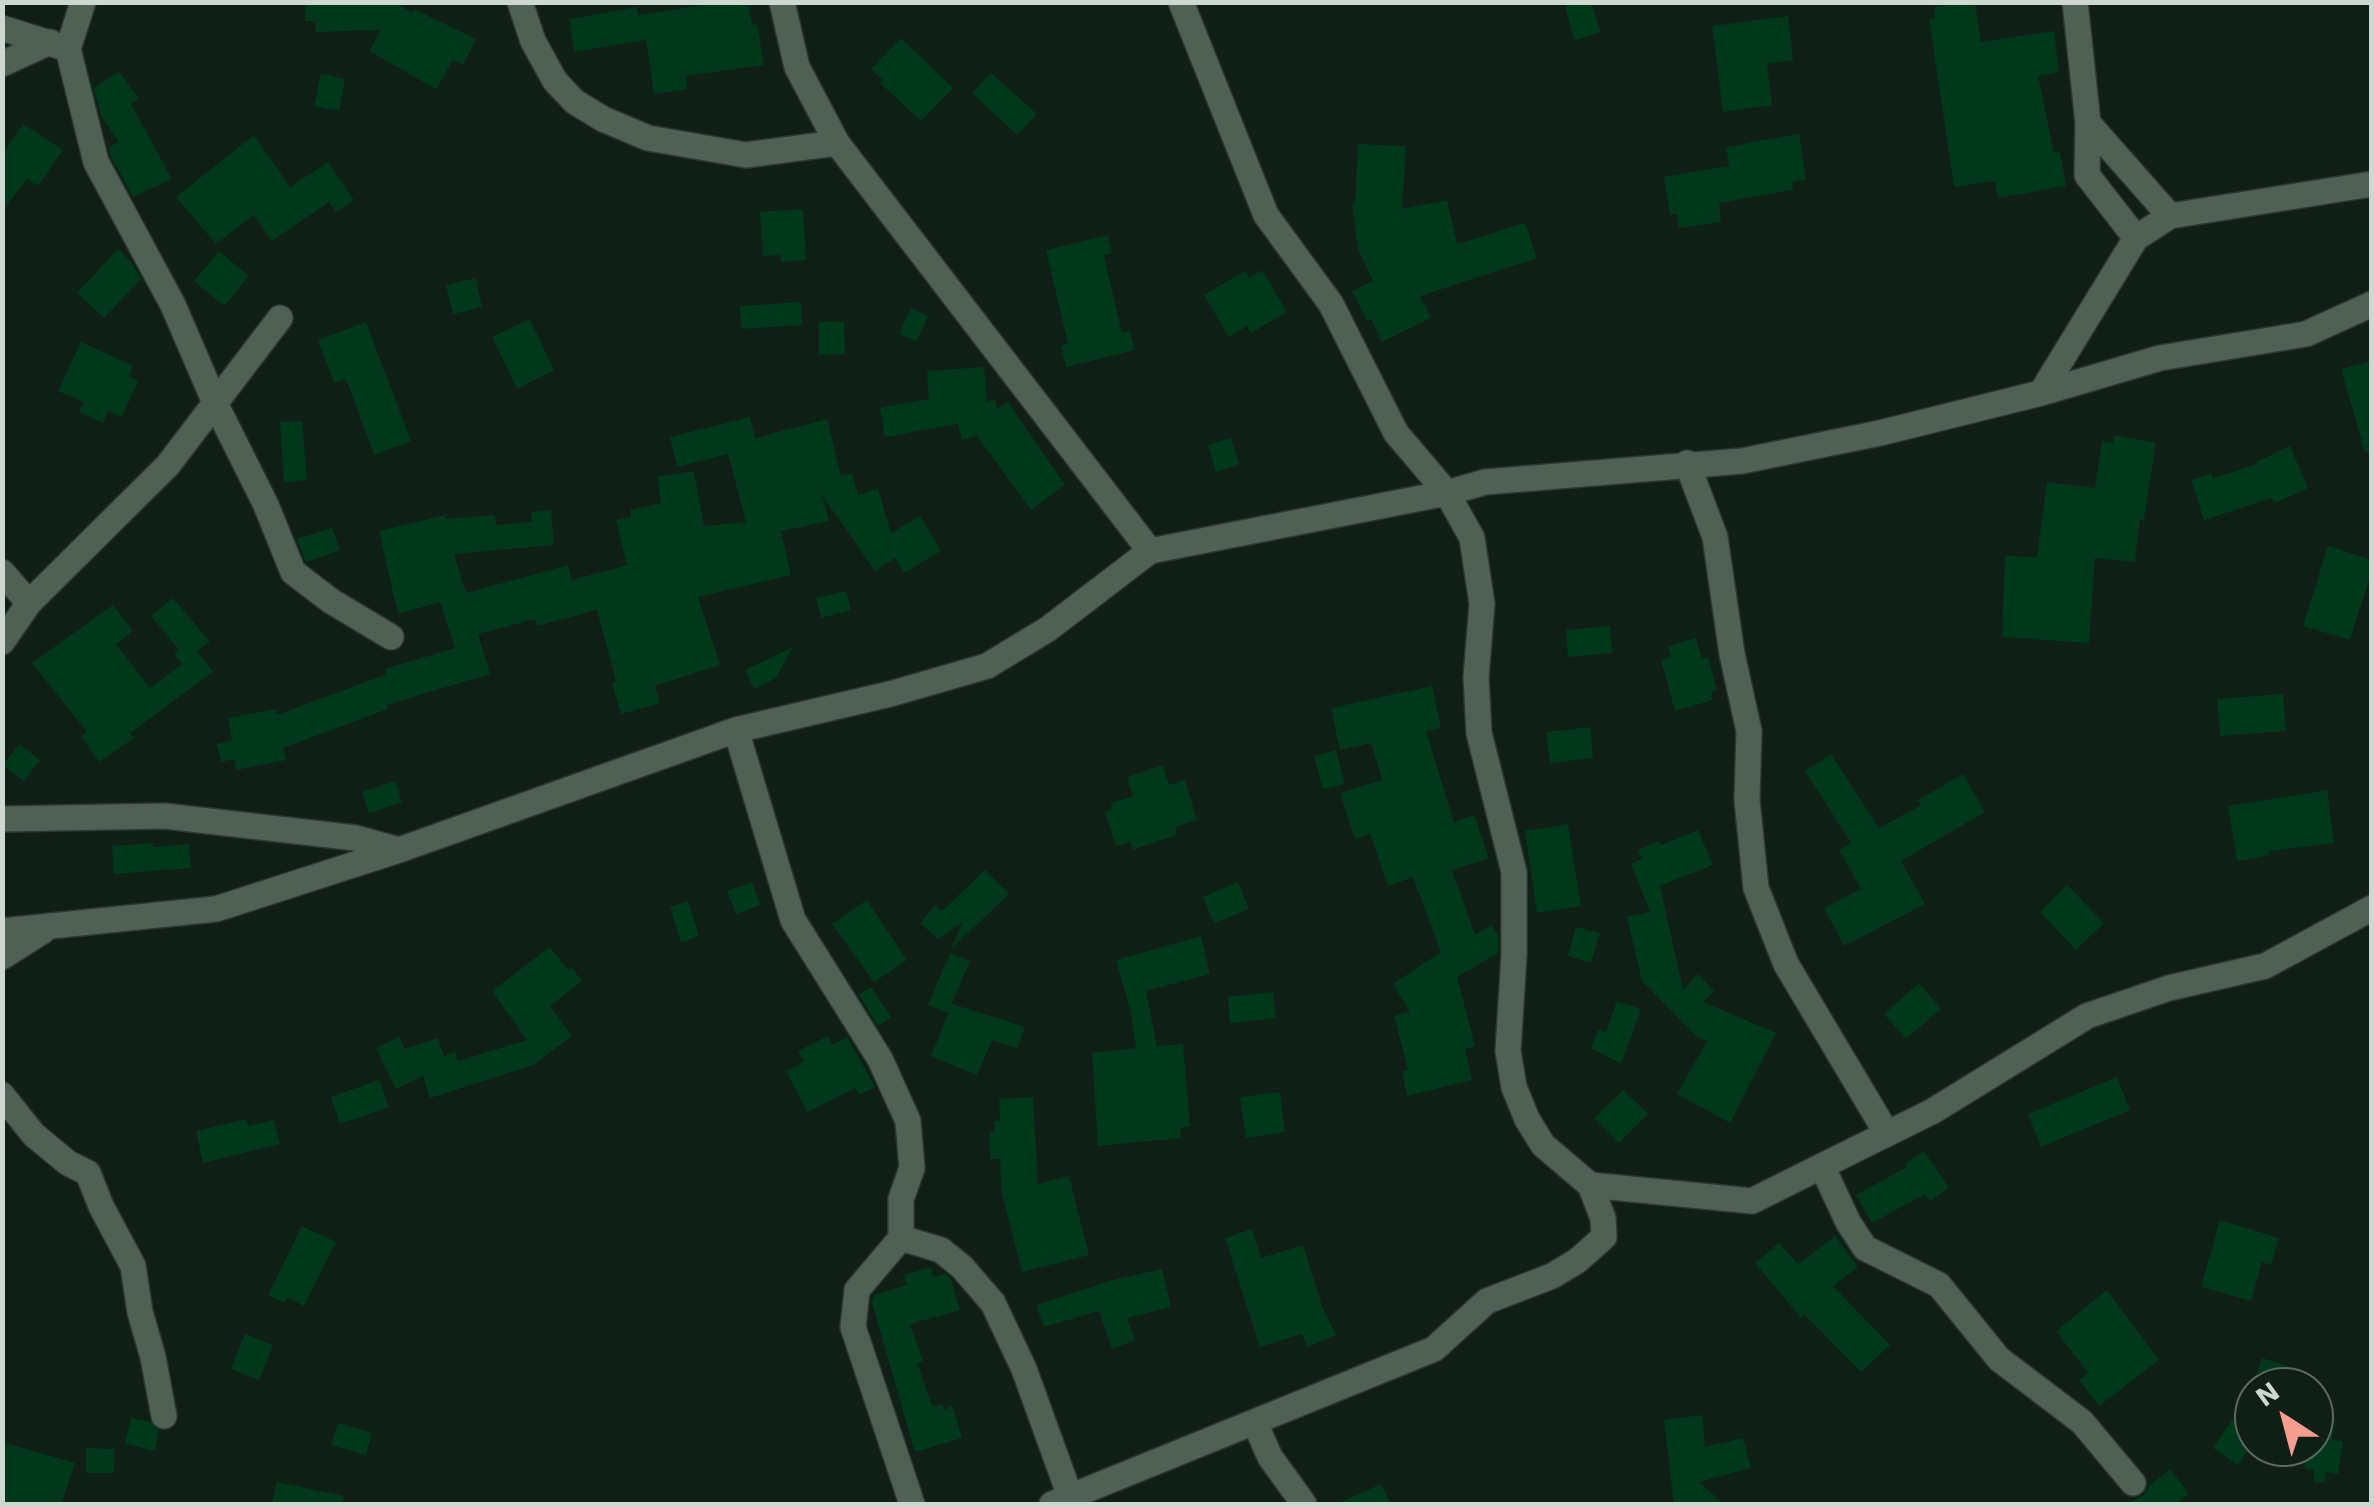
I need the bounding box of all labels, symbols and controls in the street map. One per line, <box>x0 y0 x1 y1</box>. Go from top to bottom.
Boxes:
north arrow <box>2234 1367 2334 1467</box>
text: N <box>2249 1374 2285 1413</box>

